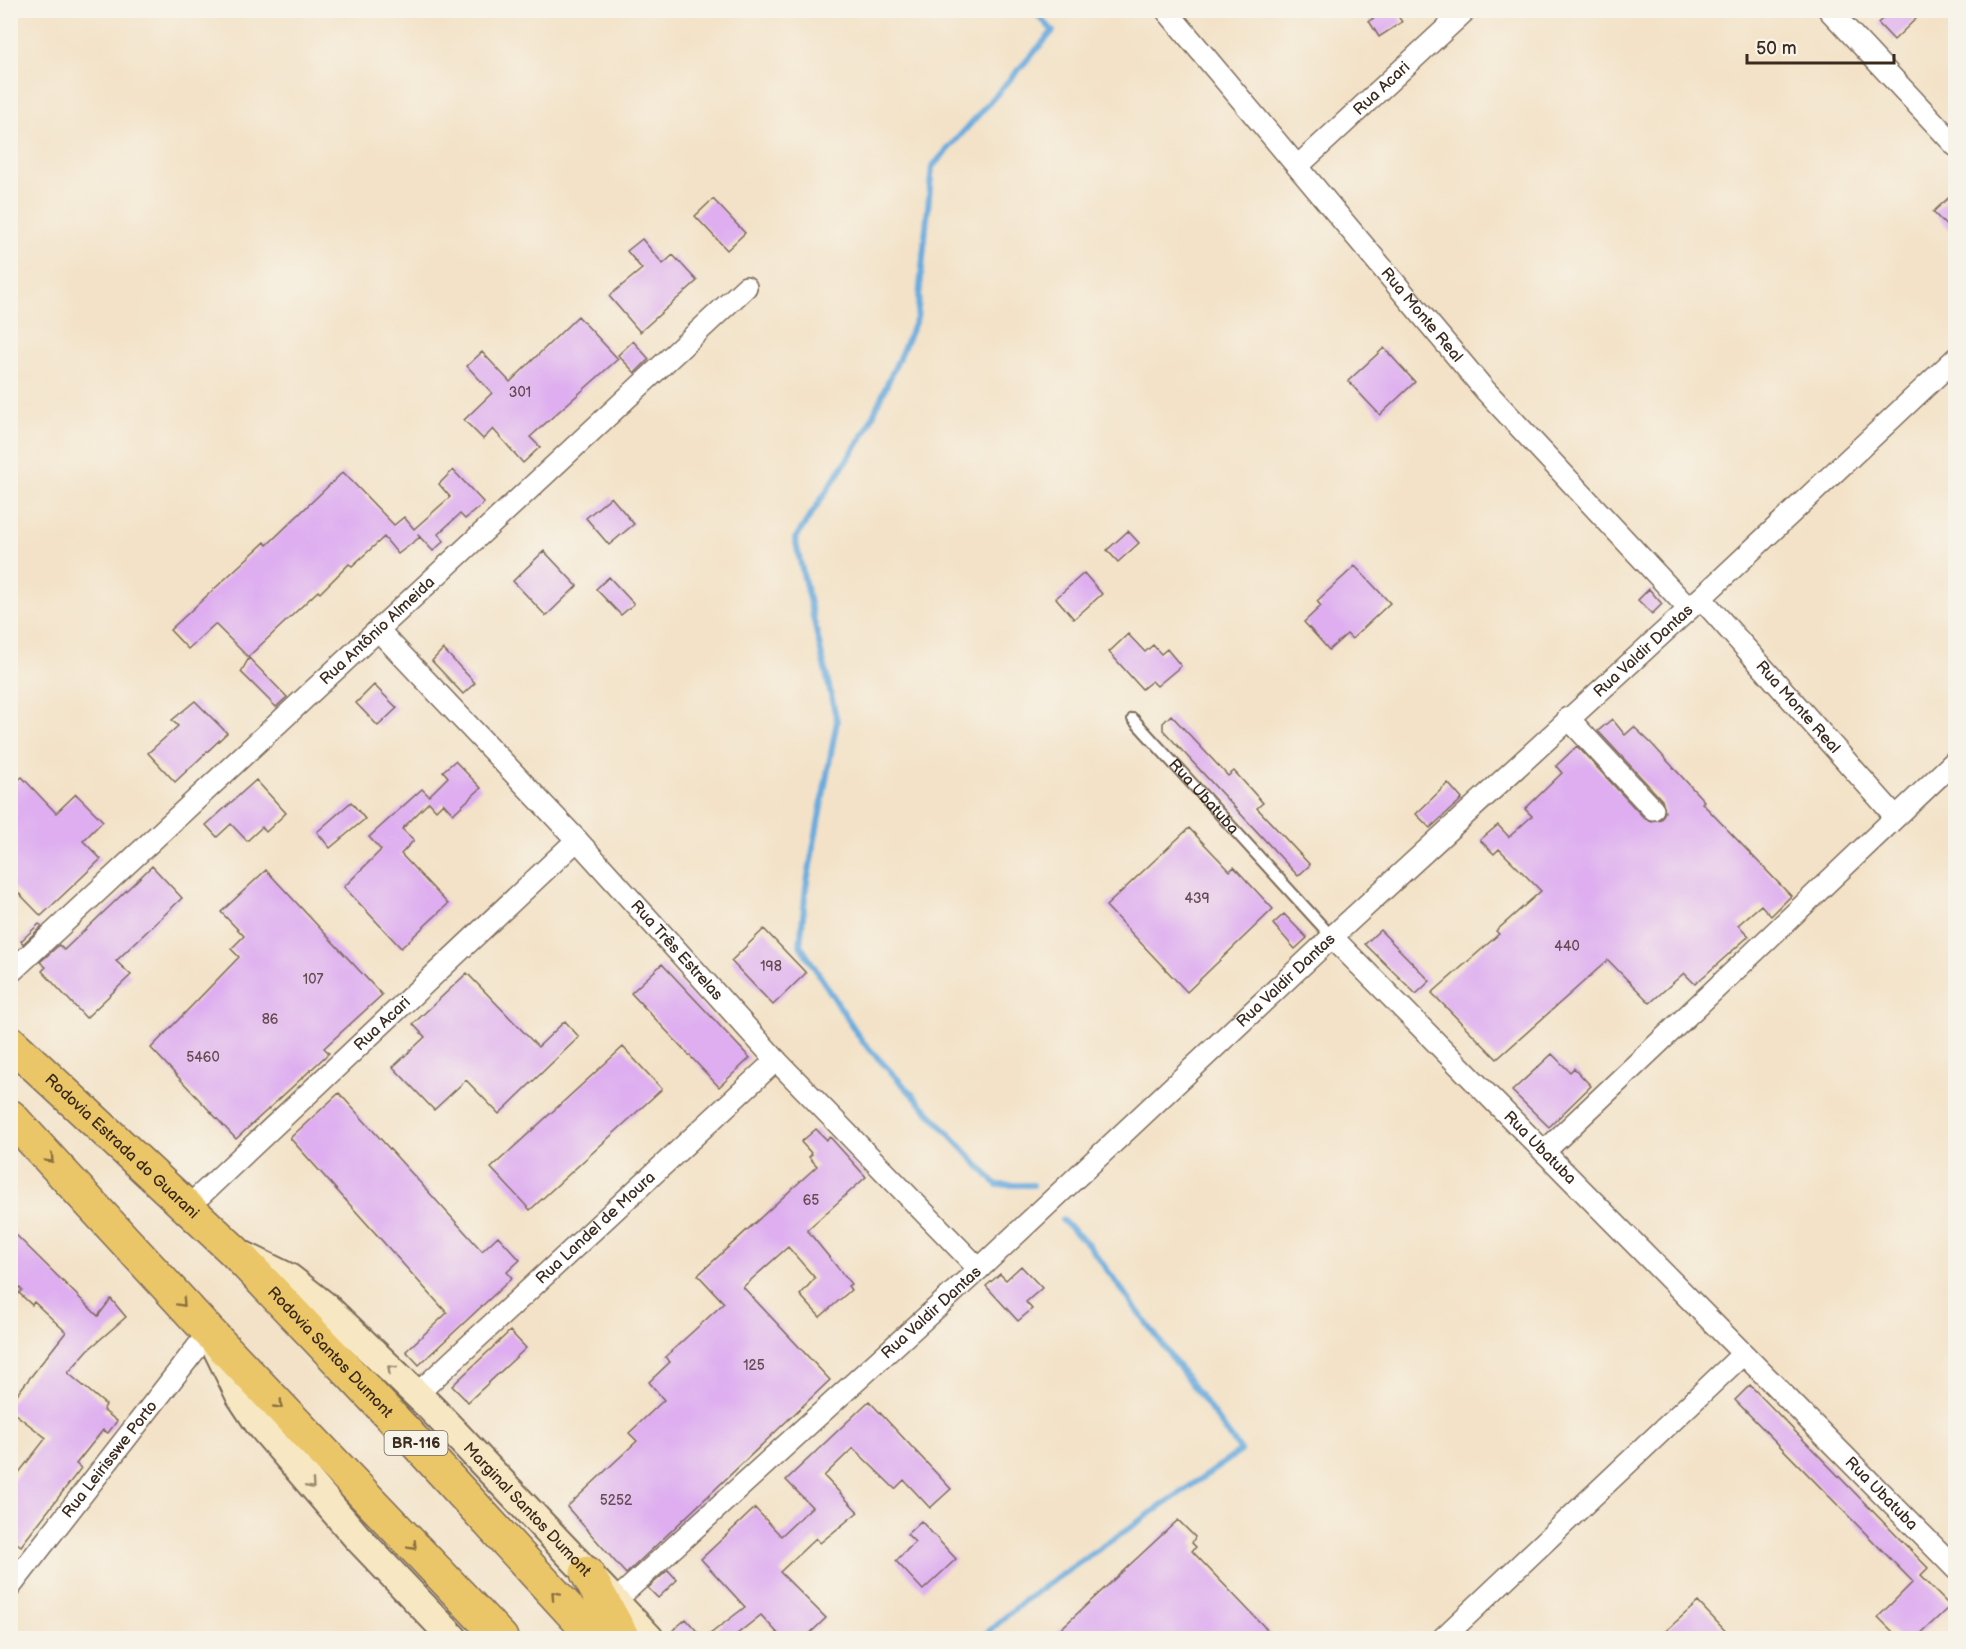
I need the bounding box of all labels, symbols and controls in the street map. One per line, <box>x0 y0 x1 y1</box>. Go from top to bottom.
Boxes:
scale bar <box>1747 27 1894 65</box>
text: 50 m <box>1756 38 1797 59</box>
street label: Rua Acari <box>1349 58 1414 119</box>
street label: Rua Monte Real <box>1377 264 1467 366</box>
house number: 301 <box>509 384 531 401</box>
street label: Rua Antônio Almeida <box>316 573 439 689</box>
street label: Rua Valdir Dantas <box>1590 601 1697 701</box>
street label: Rua Monte Real <box>1752 657 1844 757</box>
street label: Rua Ubatuba <box>1165 755 1243 838</box>
house number: 439 <box>1184 890 1210 907</box>
street label: Rua Três Estrelas <box>627 896 727 1004</box>
street label: Rua Valdir Dantas <box>1233 929 1339 1031</box>
house number: 440 <box>1554 938 1580 955</box>
house number: 198 <box>760 958 782 975</box>
house number: 107 <box>303 971 323 988</box>
street label: Rua Acari <box>350 993 414 1055</box>
house number: 86 <box>262 1011 279 1028</box>
house number: 5460 <box>186 1049 220 1066</box>
street label: Rodovia Estrada do Guarani <box>41 1070 203 1223</box>
street label: Rua Ubatuba <box>1500 1107 1580 1188</box>
one-way arrow <box>43 1152 54 1163</box>
street label: Rua Landel de Moura <box>532 1168 659 1288</box>
house number: 65 <box>803 1192 819 1209</box>
street label: Rua Valdir Dantas <box>877 1262 985 1363</box>
street label: Rodovia Santos Dumont <box>264 1283 397 1422</box>
one-way arrow <box>175 1296 186 1306</box>
house number: 125 <box>743 1357 765 1374</box>
one-way arrow <box>387 1365 398 1376</box>
street label: Rua Leirisswe Porto <box>58 1397 161 1522</box>
one-way arrow <box>272 1399 283 1409</box>
road number: BR-116 <box>384 1431 448 1455</box>
street label: Marginal Santos Dumont <box>459 1438 595 1580</box>
street label: Rua Ubatuba <box>1841 1453 1922 1534</box>
one-way arrow <box>304 1478 315 1489</box>
house number: 5252 <box>600 1492 633 1509</box>
one-way arrow <box>406 1539 417 1550</box>
one-way arrow <box>551 1592 562 1602</box>

